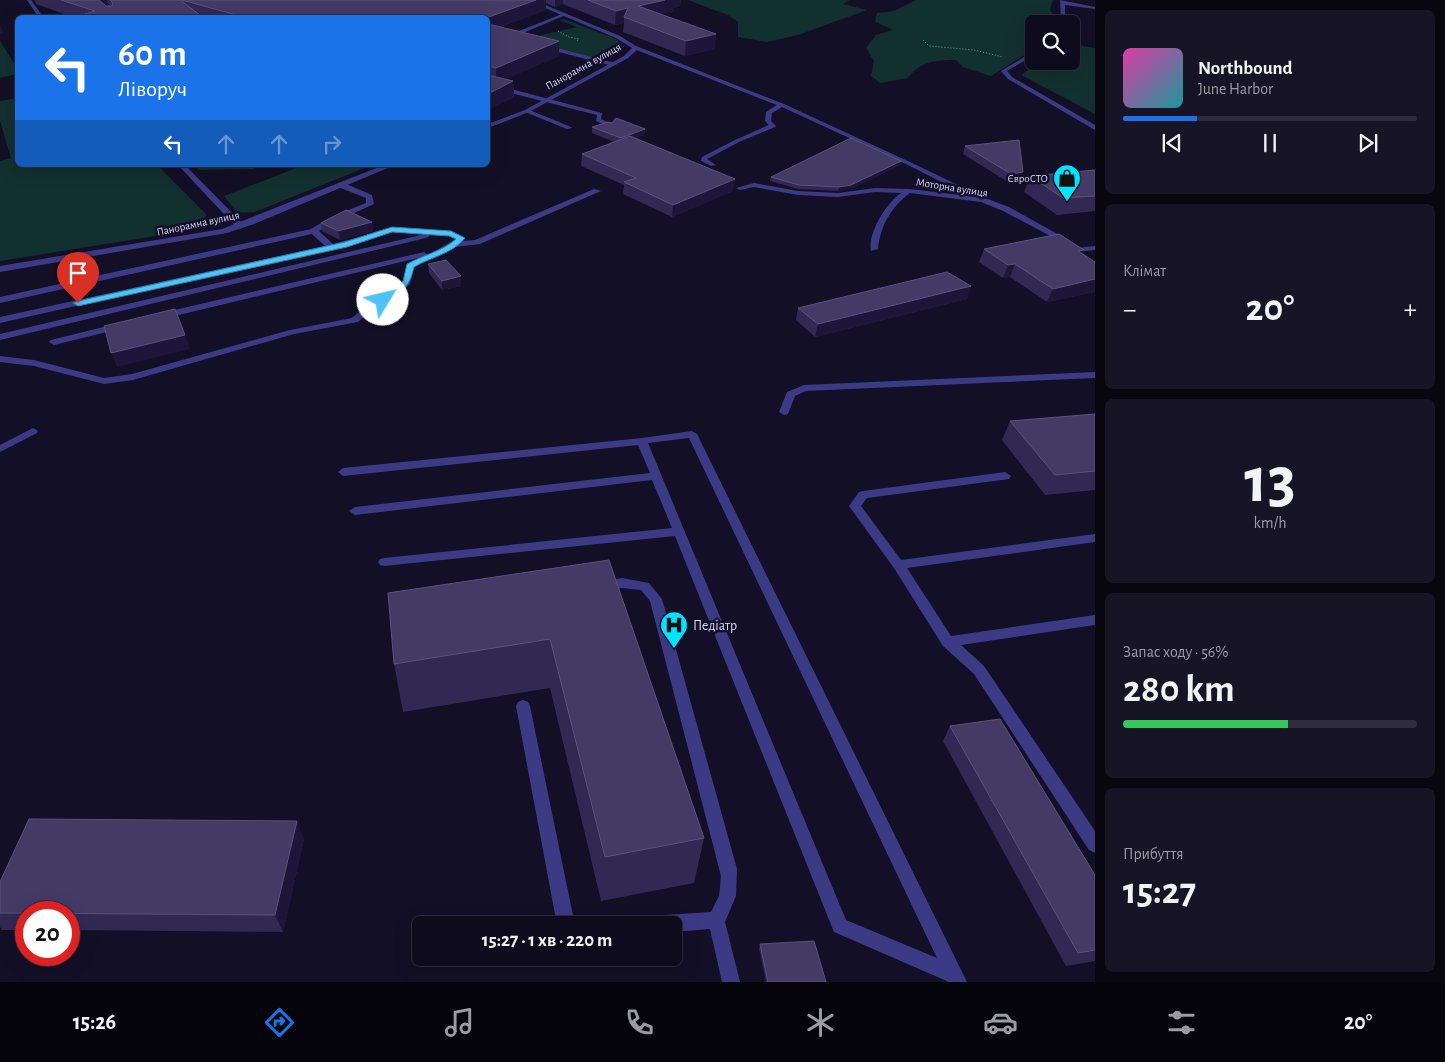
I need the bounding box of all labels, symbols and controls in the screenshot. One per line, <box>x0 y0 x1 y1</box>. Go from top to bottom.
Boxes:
map controls <box>1025 15 1080 70</box>
button: search <box>1025 15 1080 70</box>
icon: left <box>35 35 100 100</box>
text: 60 m <box>118 37 187 72</box>
street label: Панорамна вулиця <box>544 41 623 92</box>
text: Northbound <box>1198 59 1293 78</box>
text: Ліворуч <box>118 78 187 100</box>
text: June Harbor <box>1198 81 1273 97</box>
icon: previous <box>1158 129 1186 157</box>
icon: pause <box>1256 129 1284 157</box>
icon: next <box>1354 129 1382 157</box>
icon: left <box>159 130 187 158</box>
icon: ahead <box>212 130 240 158</box>
icon: ahead <box>265 130 293 158</box>
icon: right <box>318 130 346 158</box>
shop icon: ЄвроСТО <box>1052 163 1082 202</box>
place label: ЄвроСТО <box>1007 173 1048 184</box>
street label: Моторна вулиця <box>915 176 989 199</box>
street label: Панорамна вулиця <box>156 209 241 238</box>
pin <box>57 252 99 303</box>
icon: arrive <box>64 259 92 287</box>
text: Клімат <box>1123 263 1166 279</box>
position arrow <box>356 273 408 325</box>
text: 20° <box>1246 290 1294 328</box>
text: − <box>1123 296 1136 324</box>
text: + <box>1404 296 1417 324</box>
text: 13 <box>1244 449 1296 514</box>
text: km/h <box>1253 515 1287 531</box>
hospital icon: Педіатр <box>659 610 689 649</box>
place label: Педіатр <box>693 619 737 633</box>
text: Запас ходу · 56% <box>1123 644 1229 660</box>
text: 280 km <box>1123 671 1235 709</box>
text: Прибуття <box>1123 846 1184 862</box>
text: 15:27 <box>1123 873 1196 911</box>
speed limit sign: 20 <box>15 901 80 966</box>
text: 15:27 · 1 хв · 220 m <box>482 931 612 950</box>
icon: directions <box>262 1005 297 1040</box>
icon: music <box>442 1005 477 1040</box>
icon: phone <box>622 1005 657 1040</box>
icon: climate <box>803 1005 838 1040</box>
icon: car <box>983 1005 1018 1040</box>
icon: filters <box>1164 1005 1199 1040</box>
text: 15:26 <box>73 1011 116 1033</box>
text: 20° <box>1344 1011 1372 1033</box>

